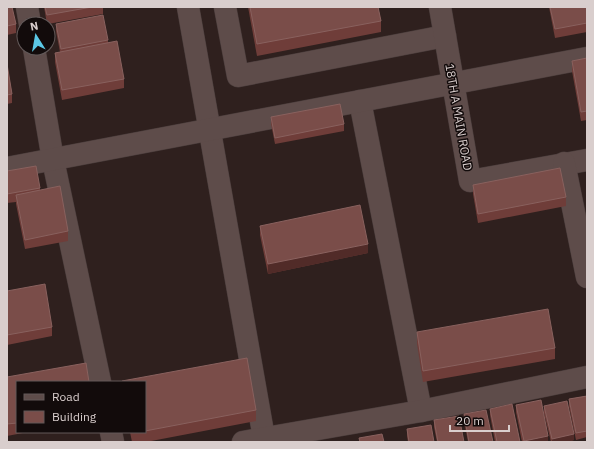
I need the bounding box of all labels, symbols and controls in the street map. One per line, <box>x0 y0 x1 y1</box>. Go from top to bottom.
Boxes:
north arrow <box>16 16 56 56</box>
text: N <box>29 19 39 34</box>
street label: 18TH A MAIN ROAD <box>442 62 476 172</box>
legend <box>16 381 146 433</box>
text: Road <box>52 389 80 404</box>
scale bar <box>450 407 509 433</box>
text: Building <box>52 409 97 424</box>
text: 20 m <box>456 413 484 428</box>

